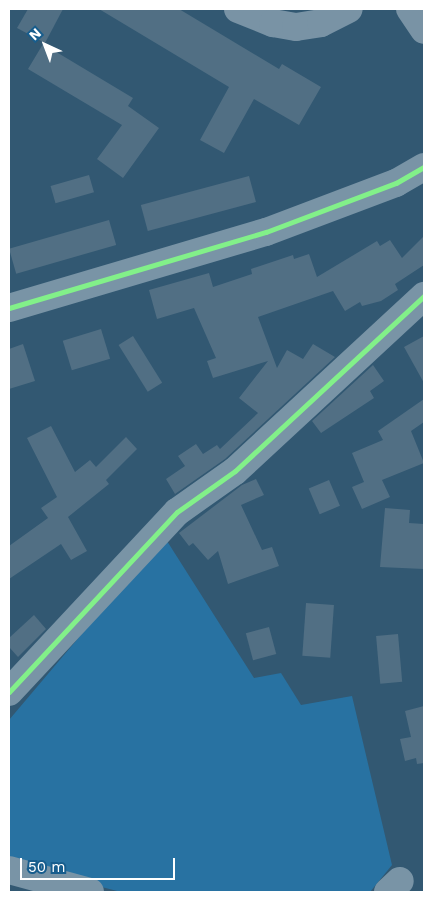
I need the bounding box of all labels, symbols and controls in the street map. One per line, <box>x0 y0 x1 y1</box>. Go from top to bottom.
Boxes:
north arrow <box>20 20 70 70</box>
text: N <box>26 25 44 43</box>
scale bar <box>22 848 178 880</box>
text: 50 m <box>28 858 65 876</box>

